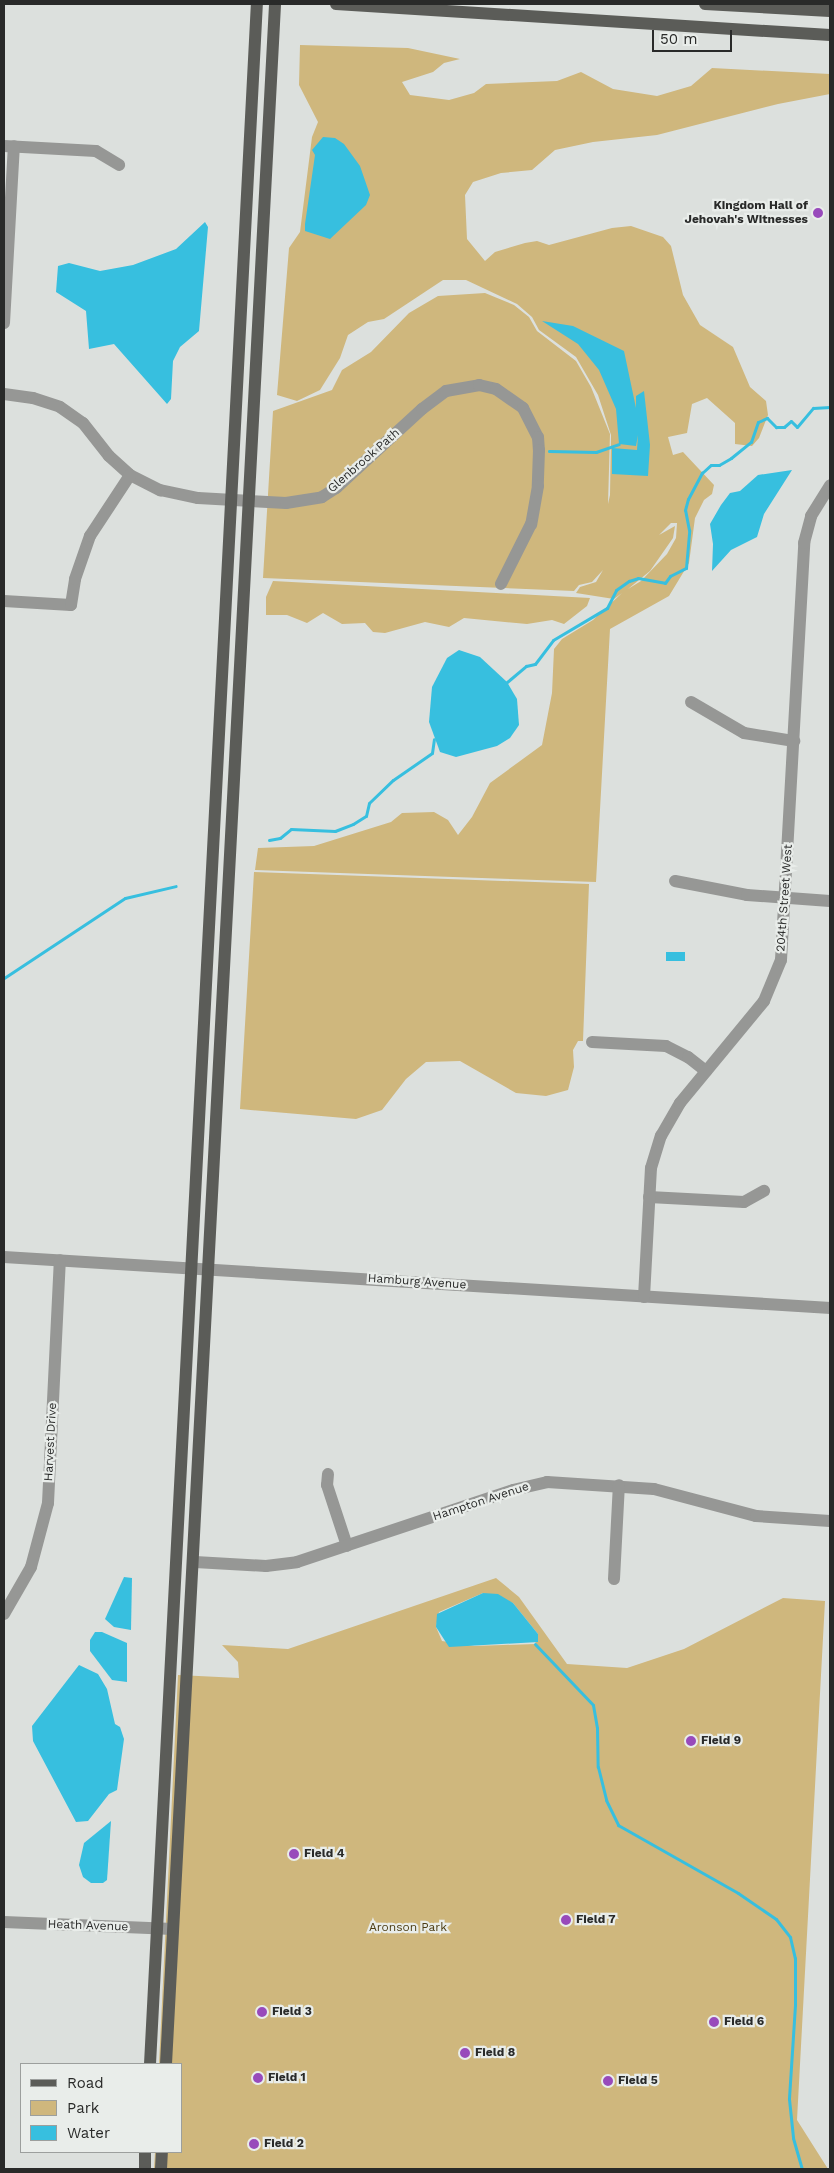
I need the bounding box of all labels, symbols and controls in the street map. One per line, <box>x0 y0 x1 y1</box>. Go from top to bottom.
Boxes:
scale bar <box>654 20 734 52</box>
text: 50 m <box>660 30 697 48</box>
place label: Kingdom Hall of Jehovah's Witnesses <box>684 199 808 227</box>
marker: Kingdom Hall of Jehovah's Witnesses <box>812 207 824 219</box>
street label: Glenbrook Path <box>325 426 403 496</box>
street label: 204th Street West <box>774 844 796 952</box>
street label: Hamburg Avenue <box>367 1271 467 1293</box>
street label: Harvest Drive <box>42 1402 60 1482</box>
street label: Hampton Avenue <box>431 1480 531 1524</box>
place label: Field 9 <box>701 1734 741 1748</box>
marker: Field 9 <box>685 1735 697 1747</box>
place label: Field 4 <box>304 1847 344 1861</box>
marker: Field 4 <box>288 1848 300 1860</box>
place label: Field 7 <box>576 1913 616 1927</box>
marker: Field 7 <box>560 1914 572 1926</box>
street label: Heath Avenue <box>47 1917 129 1935</box>
park label: Aronson Park <box>369 1921 447 1935</box>
place label: Field 3 <box>272 2005 312 2019</box>
marker: Field 3 <box>256 2006 268 2018</box>
place label: Field 6 <box>724 2015 764 2029</box>
marker: Field 6 <box>708 2016 720 2028</box>
place label: Field 8 <box>475 2046 515 2060</box>
marker: Field 8 <box>459 2047 471 2059</box>
legend <box>20 2063 182 2153</box>
place label: Field 1 <box>268 2071 306 2085</box>
marker: Field 1 <box>252 2072 264 2084</box>
text: Road <box>67 2074 104 2092</box>
place label: Field 5 <box>618 2074 658 2088</box>
marker: Field 5 <box>602 2075 614 2087</box>
text: Park <box>67 2099 99 2117</box>
text: Water <box>67 2124 110 2142</box>
place label: Field 2 <box>264 2137 304 2151</box>
marker: Field 2 <box>248 2138 260 2150</box>

